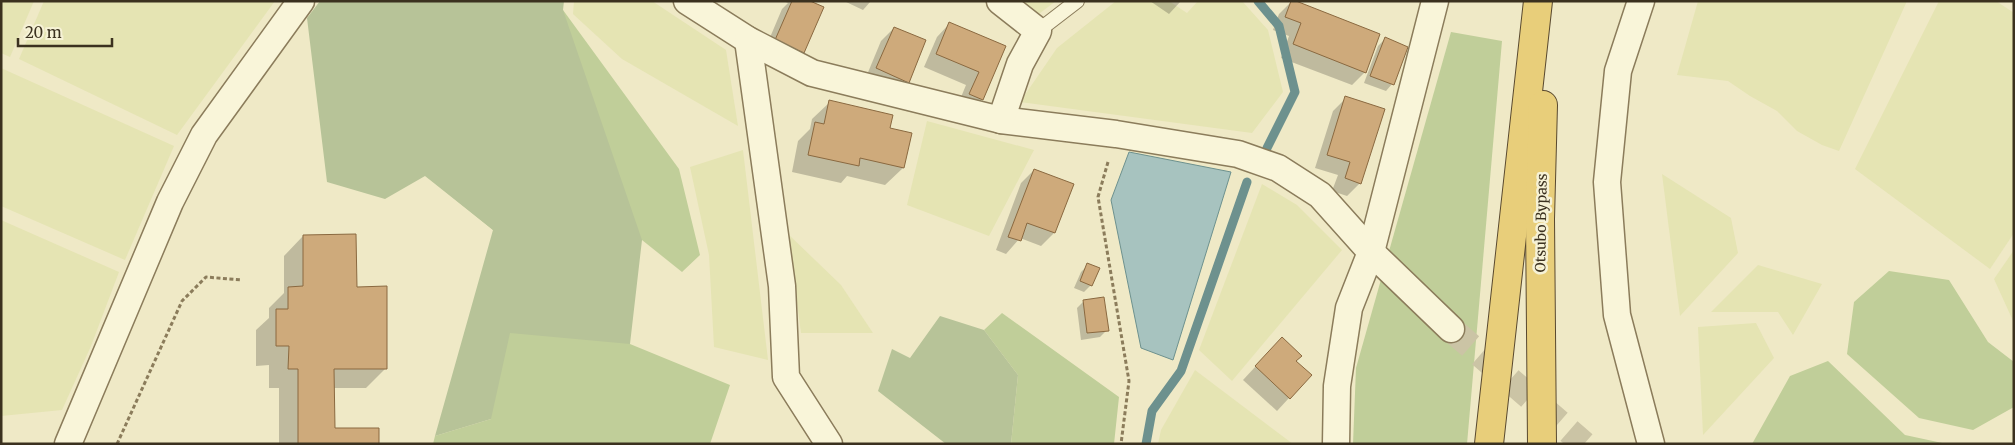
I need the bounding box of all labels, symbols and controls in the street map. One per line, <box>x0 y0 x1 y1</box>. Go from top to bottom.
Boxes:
scale bar <box>18 15 111 47</box>
text: 20 m <box>25 23 62 42</box>
street label: Otsubo Bypass <box>1531 173 1551 273</box>

